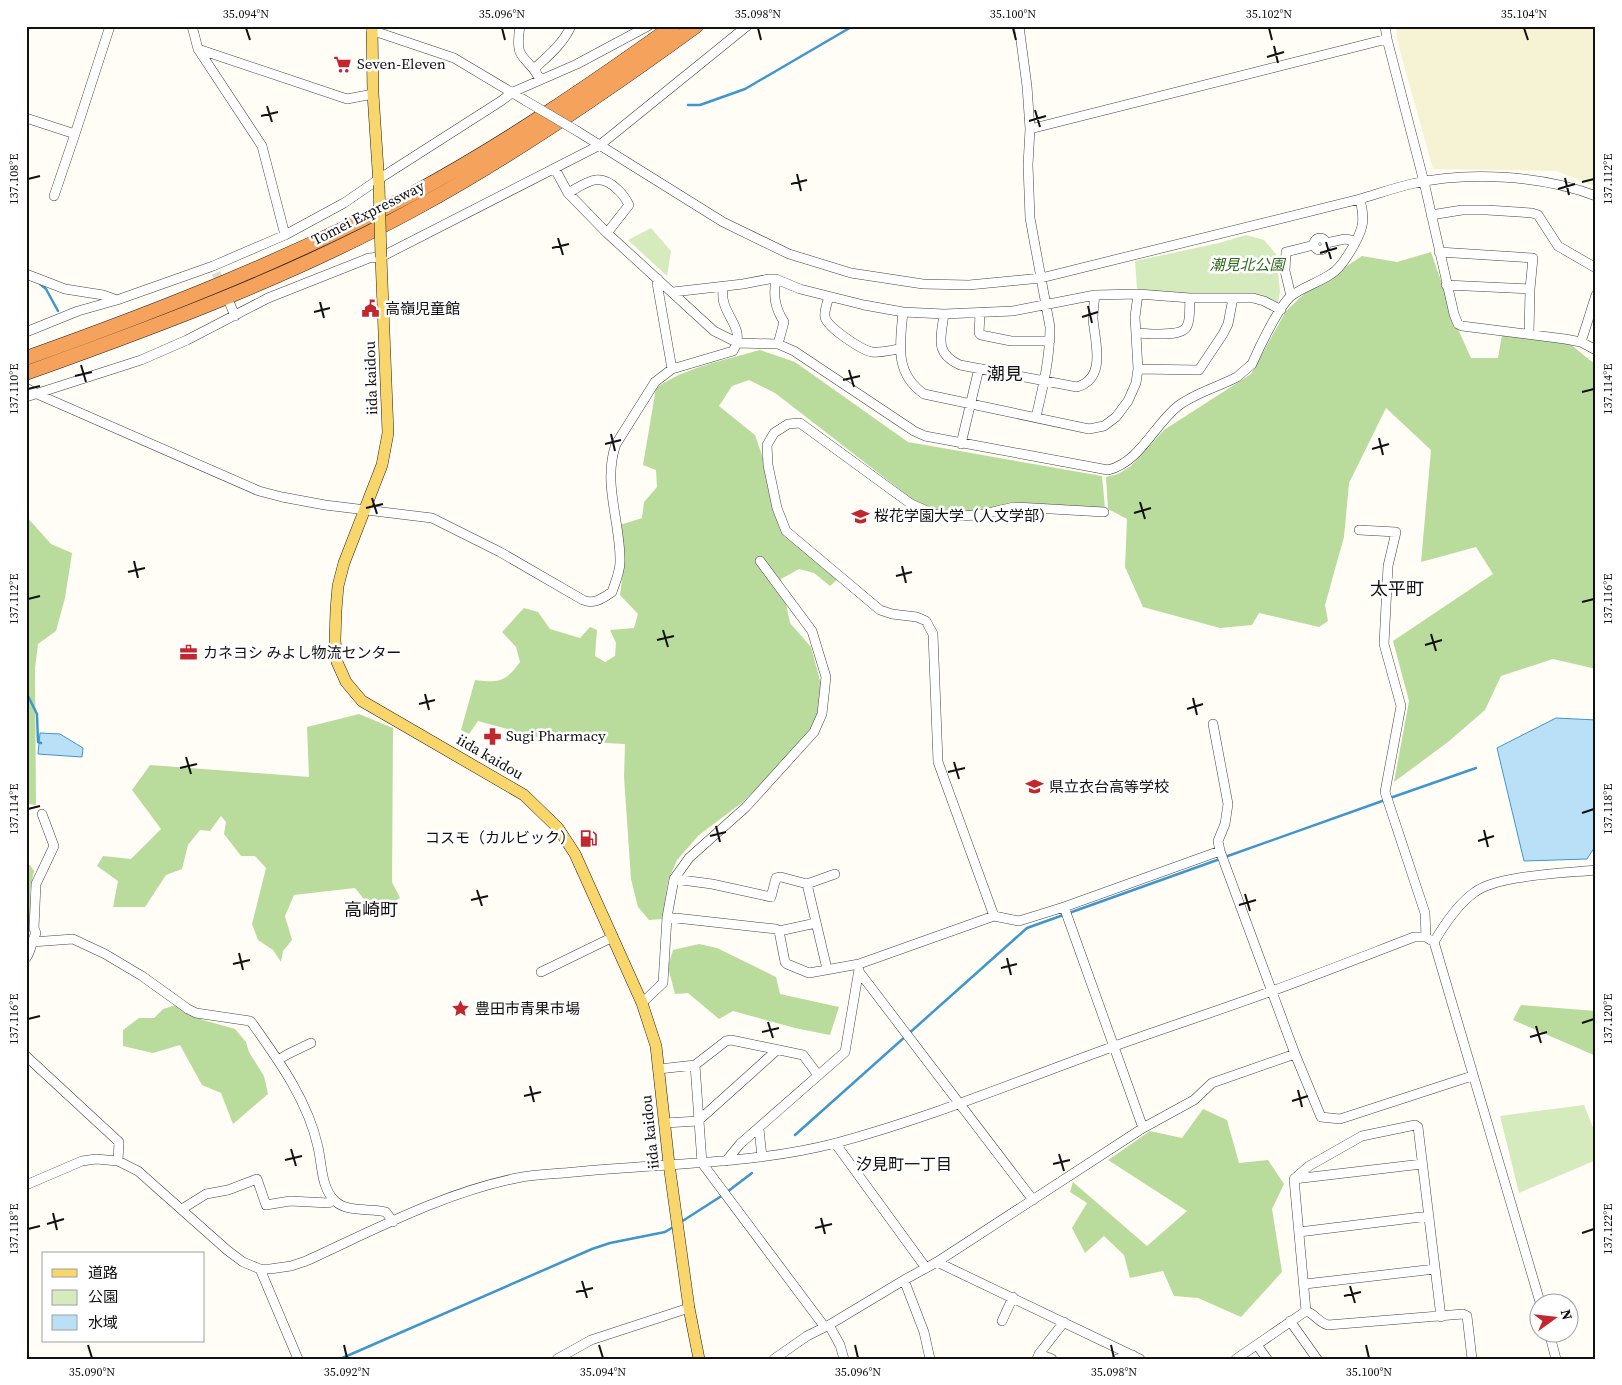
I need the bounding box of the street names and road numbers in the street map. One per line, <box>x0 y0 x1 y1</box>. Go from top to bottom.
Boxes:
street label: Tomei Expressway <box>308 175 428 250</box>
street label: iida kaidou <box>359 340 382 415</box>
street label: iida kaidou <box>453 729 528 784</box>
street label: iida kaidou <box>635 1094 664 1170</box>

